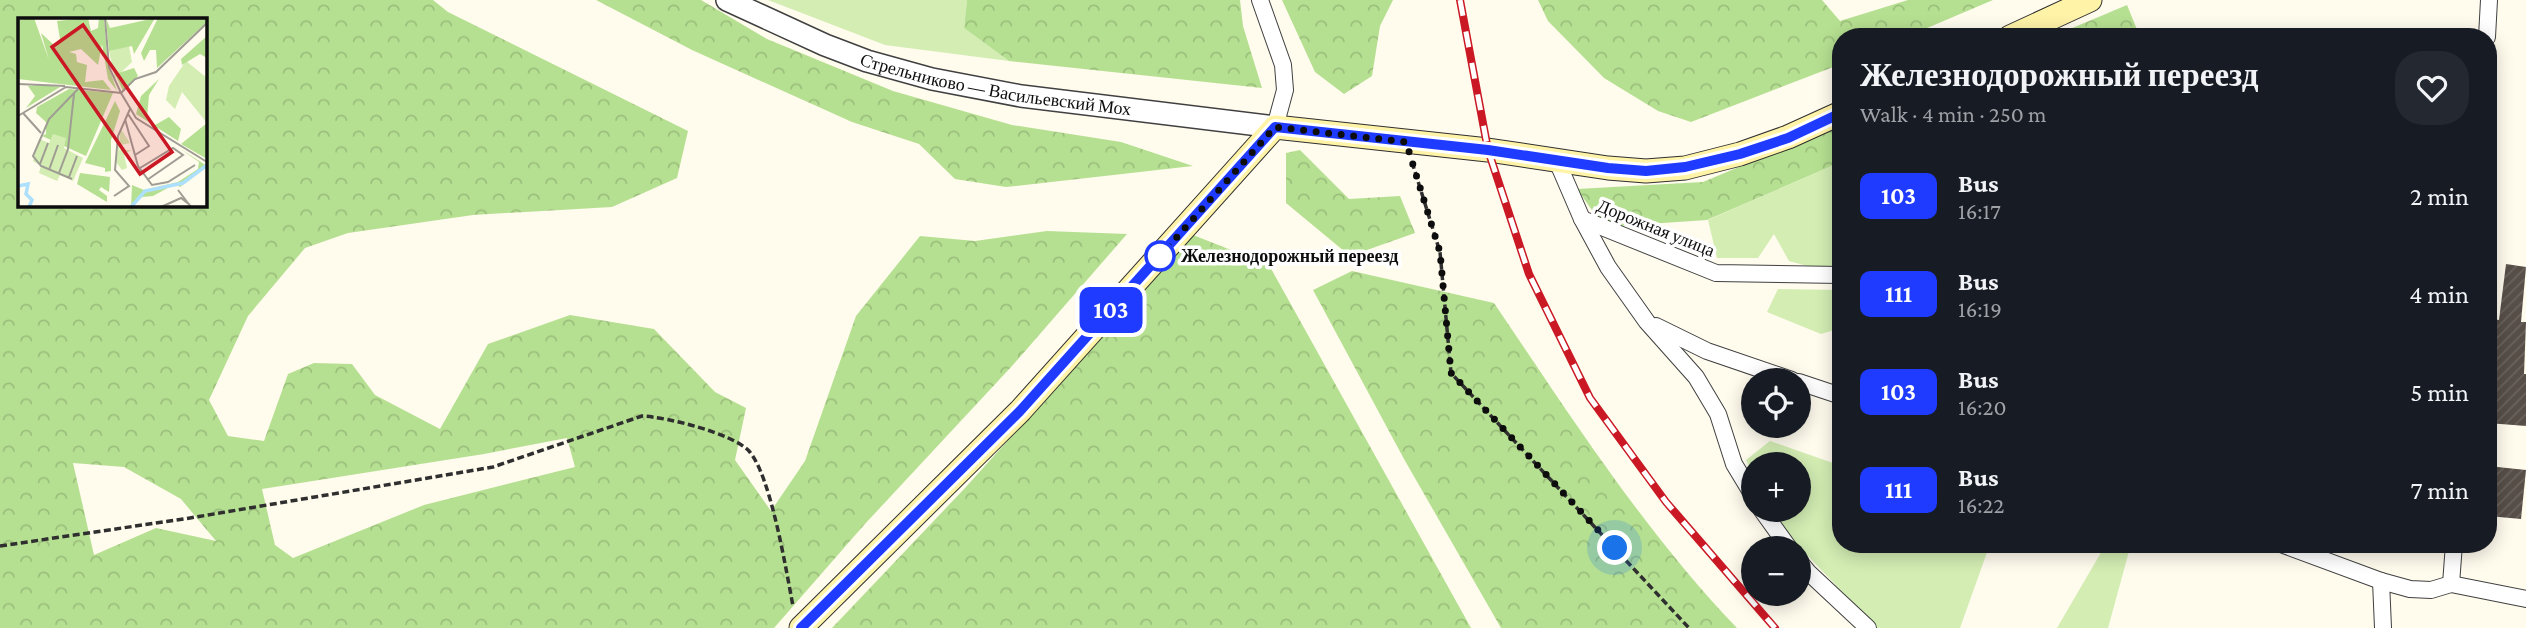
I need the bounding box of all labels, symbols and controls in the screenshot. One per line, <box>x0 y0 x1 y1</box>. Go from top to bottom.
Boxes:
inset map <box>18 18 206 206</box>
street label: Стрельниково — Васильевский Мох <box>857 49 1132 119</box>
button: heart <box>2395 51 2469 125</box>
text: Железнодорожный переезд <box>1860 56 2258 93</box>
text: Walk · 4 min · 250 m <box>1860 101 2047 127</box>
text: Bus <box>1958 169 1999 198</box>
text: 103 <box>1881 182 1916 209</box>
text: 2 min <box>2410 182 2469 211</box>
street label: Дорожная улица <box>1594 195 1718 261</box>
text: 16:17 <box>1958 198 2001 224</box>
marker: Железнодорожный переезд <box>1145 241 1175 271</box>
place label: Железнодорожный переезд <box>1181 246 1398 266</box>
text: Bus <box>1958 267 1999 296</box>
text: 111 <box>1885 280 1912 307</box>
text: 4 min <box>2409 280 2469 309</box>
line badge: 103 <box>1071 287 1151 333</box>
text: 103 <box>1094 296 1128 323</box>
text: 16:19 <box>1958 296 2002 322</box>
text: Bus <box>1958 365 1999 394</box>
map controls <box>1741 368 1811 606</box>
button: locate <box>1741 368 1811 438</box>
text: 103 <box>1881 378 1916 405</box>
text: 5 min <box>2410 378 2469 407</box>
text: 16:20 <box>1958 394 2007 420</box>
button: + <box>1741 452 1811 522</box>
text: Bus <box>1958 463 1999 492</box>
text: 111 <box>1885 476 1912 503</box>
text: 7 min <box>2410 476 2469 505</box>
text: 16:22 <box>1958 492 2004 518</box>
your location <box>1597 530 1632 565</box>
button: − <box>1741 536 1811 606</box>

